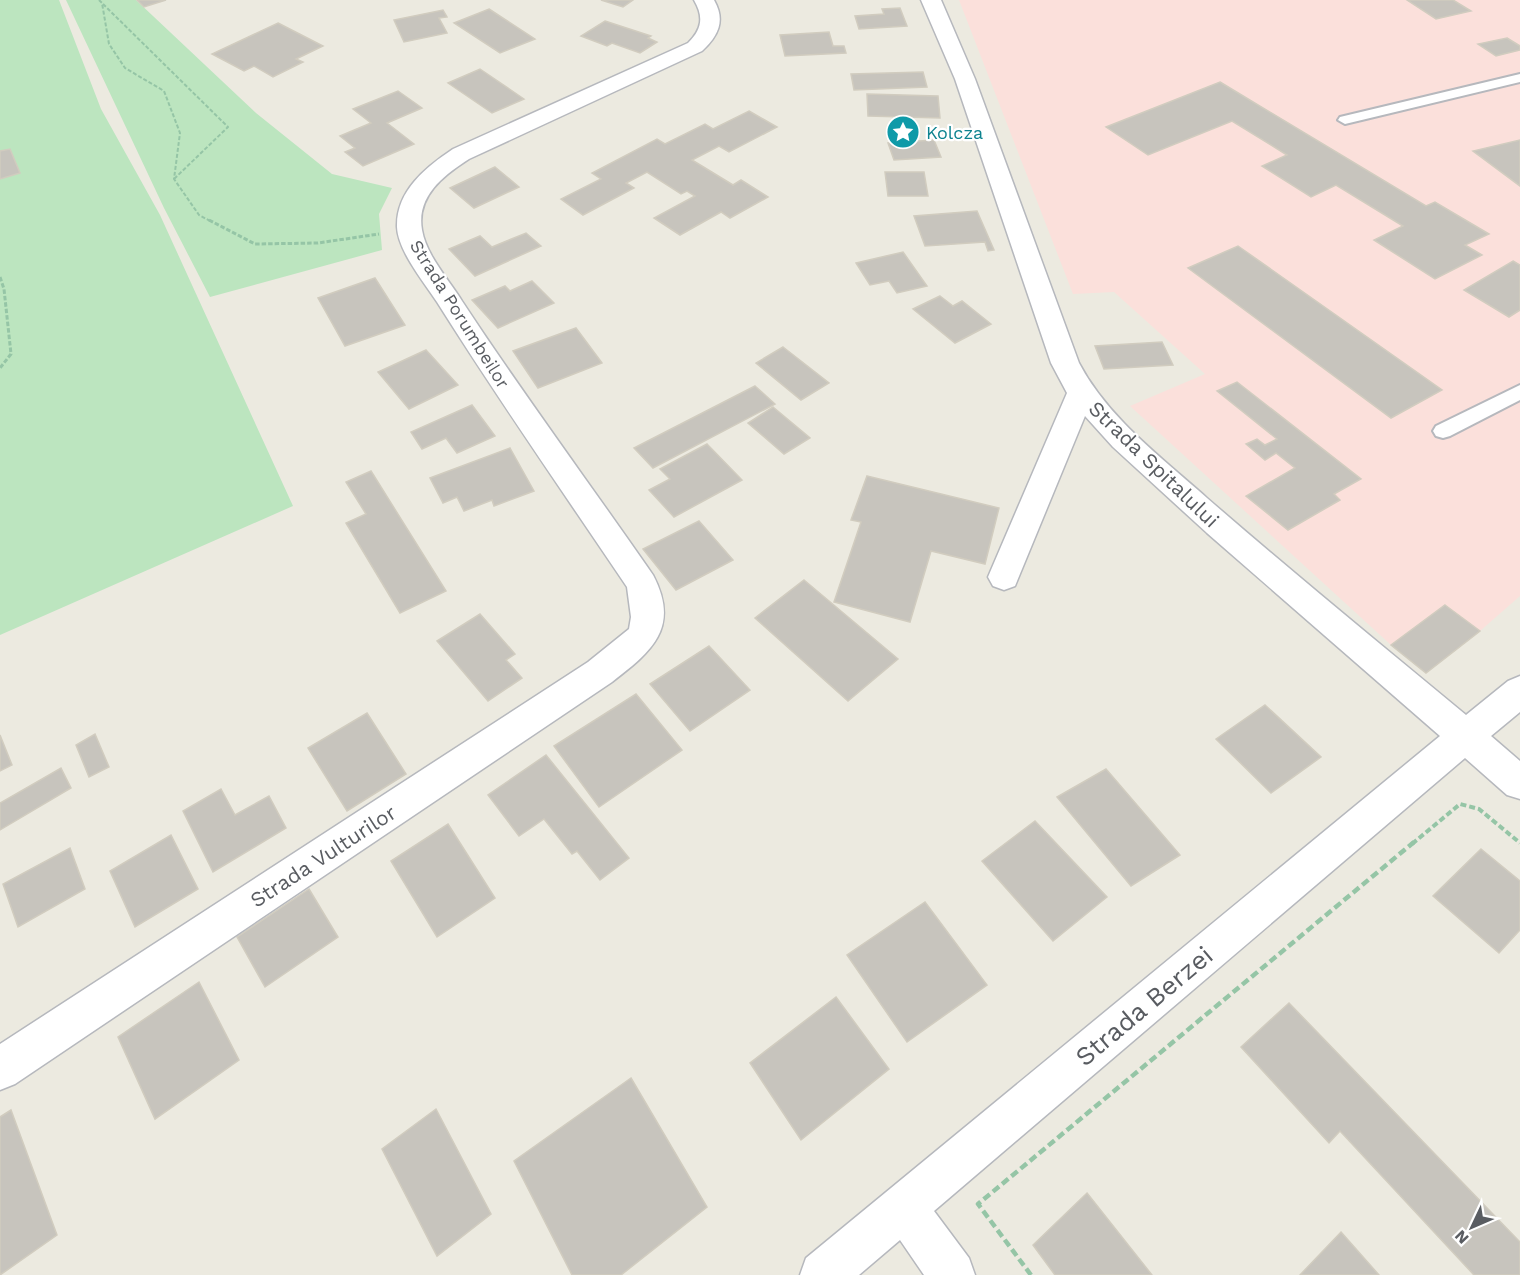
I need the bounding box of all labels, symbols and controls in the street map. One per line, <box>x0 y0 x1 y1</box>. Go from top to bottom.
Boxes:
place icon: Kolcza <box>885 114 921 150</box>
place label: Kolcza <box>926 122 983 143</box>
street label: Strada Porumbeilor <box>406 236 514 392</box>
street label: Strada Spitalului <box>1084 396 1224 532</box>
street label: Strada Vulturilor <box>245 799 401 912</box>
street label: Strada Berzei <box>1069 940 1219 1072</box>
north arrow <box>1442 1197 1502 1257</box>
text: N <box>1451 1226 1473 1248</box>

